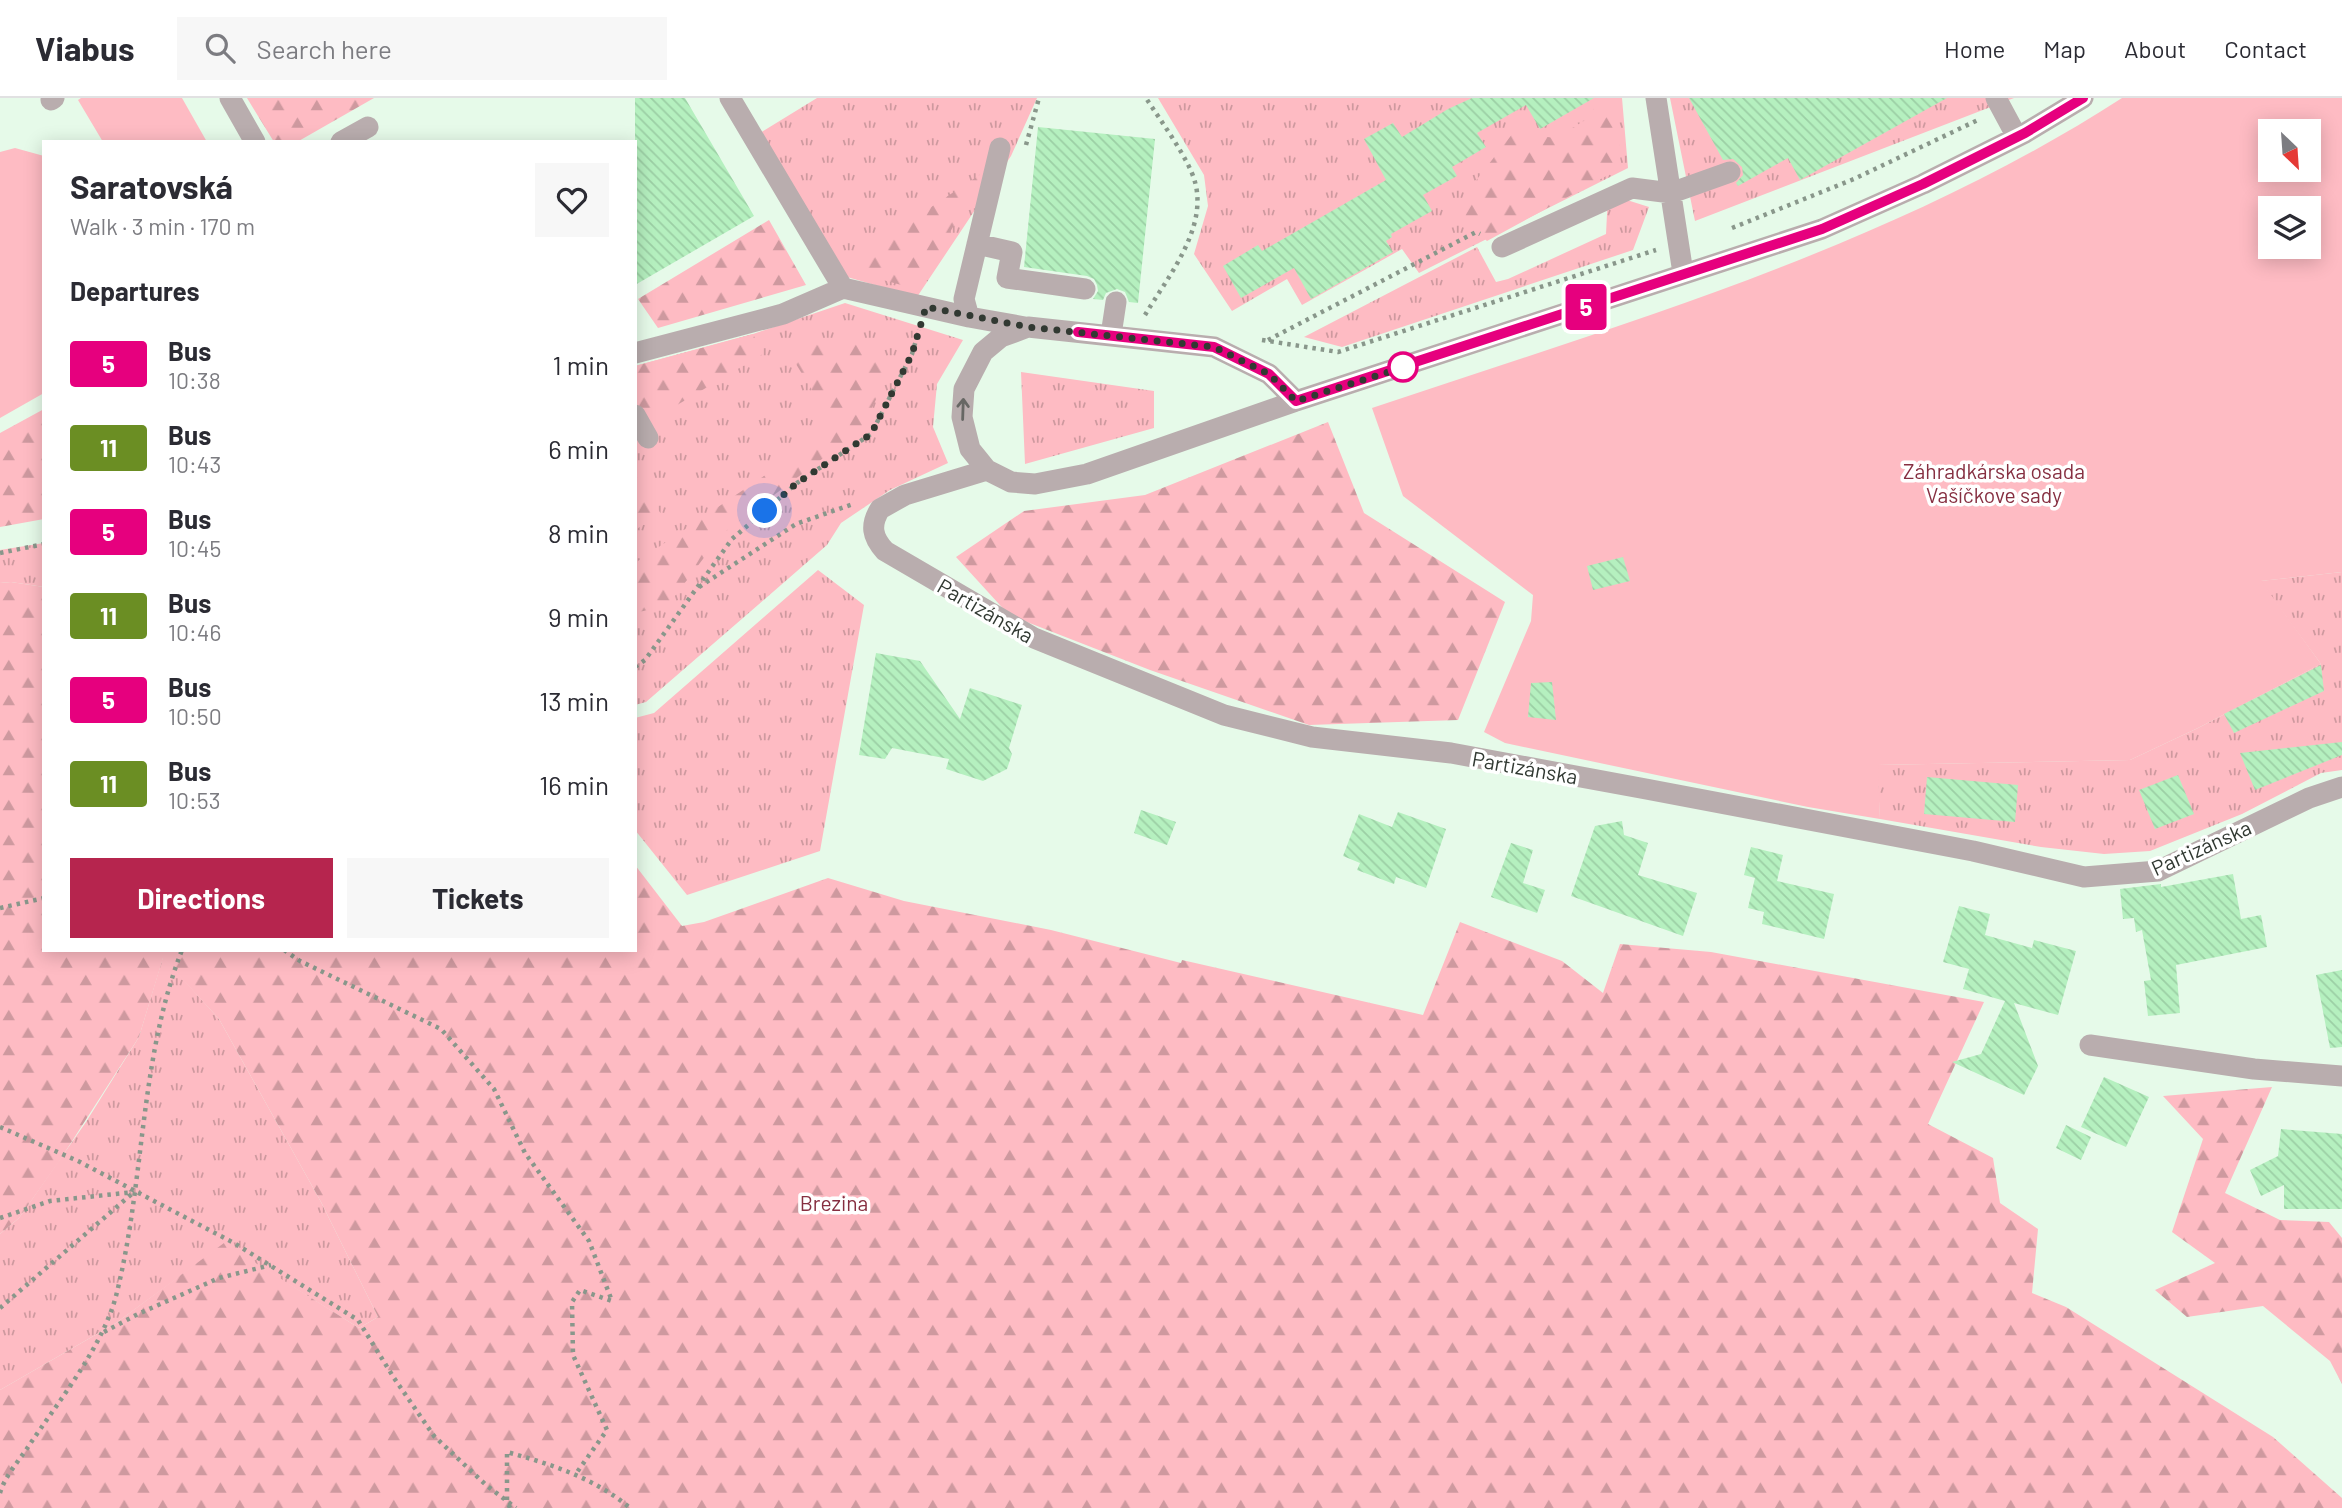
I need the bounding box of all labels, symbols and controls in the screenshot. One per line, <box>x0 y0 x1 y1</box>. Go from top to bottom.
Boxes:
search box <box>177 17 667 80</box>
text: Viabus <box>35 28 135 68</box>
icon: search <box>201 29 239 67</box>
text: Search here <box>257 33 392 64</box>
text: Home <box>1944 34 2005 63</box>
text: Map <box>2043 34 2086 63</box>
text: About <box>2124 34 2186 63</box>
text: Contact <box>2224 34 2307 63</box>
north arrow <box>2258 119 2320 182</box>
map controls <box>2258 119 2321 259</box>
button: heart <box>535 163 609 237</box>
text: Saratovská <box>70 166 233 206</box>
button: layers <box>2258 196 2321 259</box>
text: Walk · 3 min · 170 m <box>70 212 255 240</box>
text: Departures <box>70 275 200 306</box>
line badge: 5 <box>1563 284 1609 330</box>
text: 5 <box>1580 292 1592 321</box>
text: Bus <box>168 335 211 366</box>
text: 5 <box>102 349 115 378</box>
text: 1 min <box>553 349 609 380</box>
unlabelled marker <box>1388 352 1418 382</box>
text: 10:38 <box>168 366 221 394</box>
one-way arrow <box>957 398 970 421</box>
text: Bus <box>168 419 211 450</box>
text: 11 <box>100 433 117 462</box>
text: 6 min <box>548 433 609 464</box>
text: 10:43 <box>168 450 221 478</box>
park label: Záhradkárska osada Vašíčkove sady <box>1903 458 2085 507</box>
your location <box>747 493 782 528</box>
text: Bus <box>168 503 211 534</box>
text: 5 <box>102 517 115 546</box>
text: 8 min <box>548 517 609 548</box>
text: 10:45 <box>168 534 221 562</box>
street label: Partizánska <box>934 573 1038 647</box>
text: Bus <box>168 587 211 618</box>
text: 11 <box>100 601 117 630</box>
text: 9 min <box>548 601 609 632</box>
text: 10:46 <box>168 618 221 646</box>
text: Bus <box>168 671 211 702</box>
text: 5 <box>102 685 115 714</box>
text: 13 min <box>539 685 609 716</box>
text: 10:50 <box>168 702 222 730</box>
street label: Partizánska <box>1470 745 1580 789</box>
text: Bus <box>168 755 211 786</box>
text: 11 <box>100 769 117 798</box>
text: 16 min <box>539 769 609 800</box>
text: 10:53 <box>168 786 221 814</box>
street label: Partizánska <box>2147 814 2255 880</box>
button: Directions <box>70 858 333 938</box>
button: Tickets <box>347 858 609 938</box>
park label: Brezina <box>800 1190 868 1215</box>

